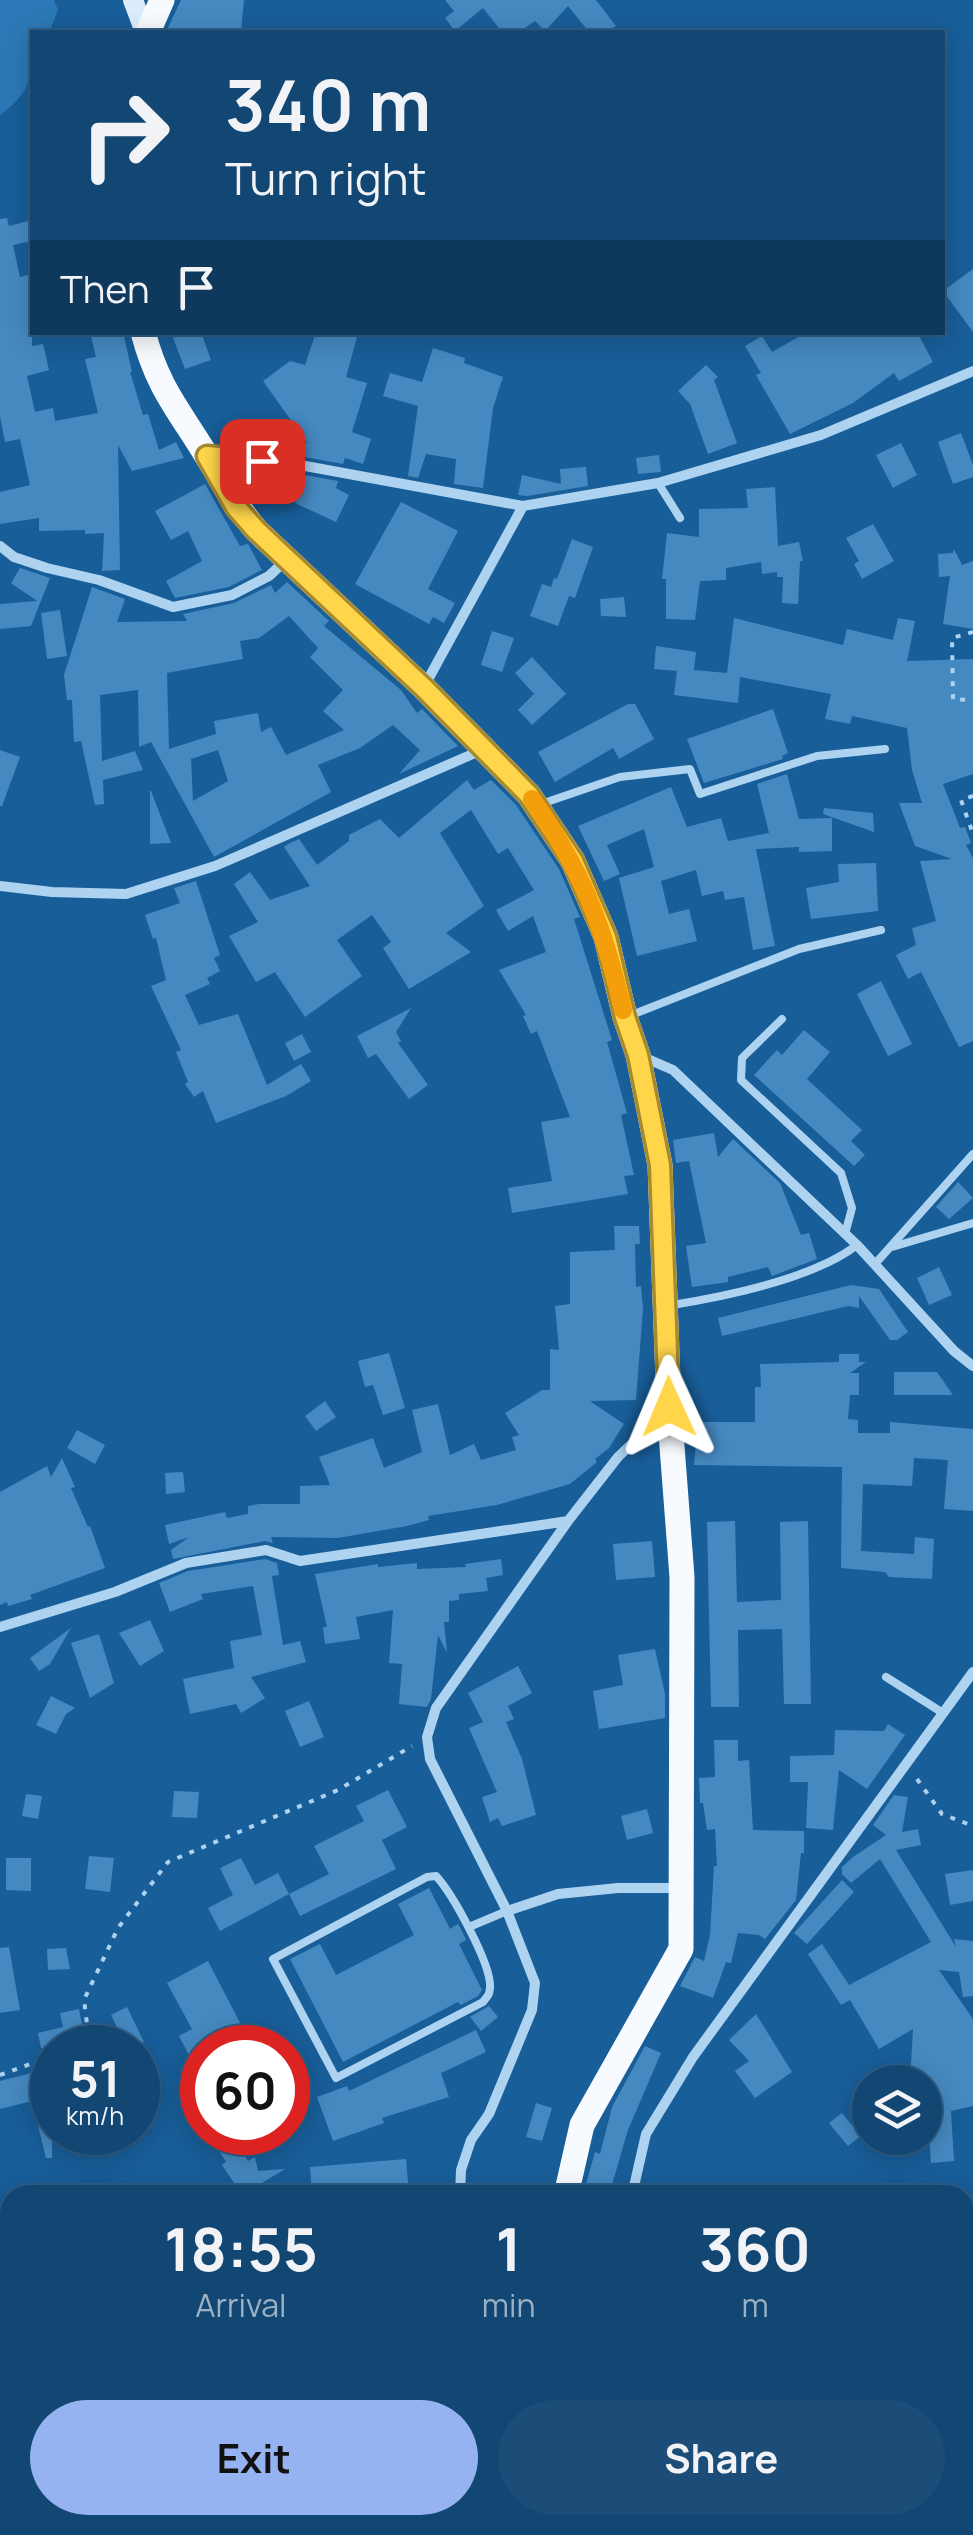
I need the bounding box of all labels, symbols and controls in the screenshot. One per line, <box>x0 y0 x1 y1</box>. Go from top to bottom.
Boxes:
text: 340 m <box>225 56 431 152</box>
icon: right <box>60 70 190 200</box>
text: Turn right <box>225 147 426 209</box>
icon: arrive <box>169 260 224 315</box>
text: Then <box>60 262 149 314</box>
pin <box>220 419 305 504</box>
icon: arrive <box>235 434 290 489</box>
position arrow <box>617 1355 721 1459</box>
speed limit sign: 60 <box>180 2025 310 2155</box>
text: 51 <box>69 2044 121 2112</box>
map controls <box>852 2065 942 2155</box>
button: layers <box>852 2065 942 2155</box>
text: km/h <box>66 2098 124 2133</box>
text: 18:55 <box>164 2207 318 2289</box>
text: 1 <box>495 2207 522 2289</box>
text: 360 <box>699 2207 811 2289</box>
text: Arrival <box>195 2283 287 2327</box>
text: min <box>482 2283 535 2327</box>
text: m <box>742 2283 769 2327</box>
button: Exit <box>30 2400 478 2515</box>
button: Share <box>498 2400 945 2515</box>

